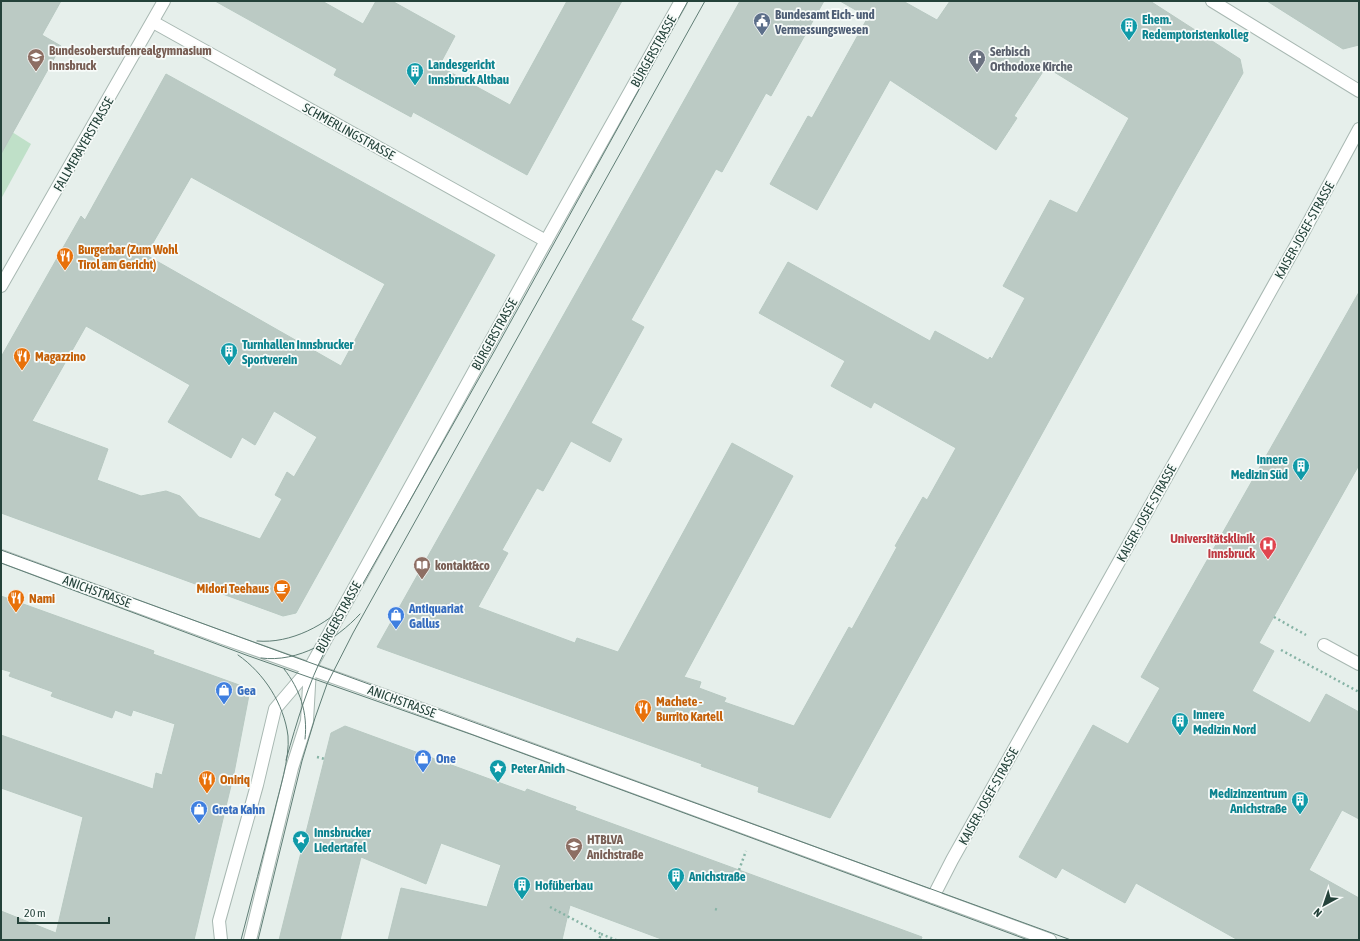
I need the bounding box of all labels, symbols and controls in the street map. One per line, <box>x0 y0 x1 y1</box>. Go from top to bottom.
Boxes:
place label: Bundesamt Eich- und Vermessungswesen <box>774 7 875 37</box>
public building icon: Bundesamt Eich- und Vermessungswesen <box>752 11 772 36</box>
street label: BÜRGERSTRASSE <box>628 12 680 90</box>
place label: Ehem. Redemptoristenkolleg <box>1142 12 1249 42</box>
building icon: Ehem. Redemptoristenkolleg <box>1119 16 1139 41</box>
place label: Bundesoberstufenrealgymnasium Innsbruck <box>49 43 212 73</box>
place label: Serbisch Orthodoxe Kirche <box>990 44 1073 74</box>
school or university icon: Bundesoberstufenrealgymnasium Innsbruck <box>26 47 46 72</box>
church icon: Serbisch Orthodoxe Kirche <box>967 48 987 73</box>
place label: Landesgericht Innsbruck Altbau <box>428 57 509 87</box>
building icon: Landesgericht Innsbruck Altbau <box>405 61 425 86</box>
street label: FALLMERAYERSTRASSE <box>50 94 117 194</box>
street label: SCHMERLINGSTRASSE <box>300 100 398 163</box>
street label: KAISER-JOSEF-STRASSE <box>1272 179 1338 281</box>
place label: Burgerbar (Zum Wohl Tirol am Gericht) <box>78 242 179 272</box>
restaurant icon: Burgerbar (Zum Wohl Tirol am Gericht) <box>55 246 75 271</box>
street label: BÜRGERSTRASSE <box>469 295 521 373</box>
place label: Turnhallen Innsbrucker Sportverein <box>242 337 355 367</box>
building icon: Turnhallen Innsbrucker Sportverein <box>219 341 239 366</box>
restaurant icon: Magazzino <box>12 346 32 371</box>
place label: Magazzino <box>35 349 86 364</box>
place label: Innere Medizin Süd <box>1231 452 1288 482</box>
building icon: Innere Medizin Süd <box>1291 456 1311 481</box>
street label: KAISER-JOSEF-STRASSE <box>1114 462 1180 564</box>
place label: Universitätsklinik Innsbruck <box>1170 531 1255 561</box>
hospital icon: Universitätsklinik Innsbruck <box>1258 535 1278 560</box>
library icon: kontakt&co <box>412 555 432 580</box>
place label: kontakt&co <box>435 558 490 573</box>
street label: ANICHSTRASSE <box>61 572 133 611</box>
cafe icon: Midori Teehaus <box>272 578 292 603</box>
street label: BÜRGERSTRASSE <box>313 578 365 656</box>
place label: Midori Teehaus <box>197 581 269 596</box>
restaurant icon: Nami <box>6 588 26 613</box>
place label: Nami <box>29 591 55 606</box>
place label: Antiquariat Gallus <box>408 601 464 631</box>
shop icon: Antiquariat Gallus <box>386 605 406 630</box>
shop icon: Gea <box>214 680 234 705</box>
street label: ANICHSTRASSE <box>366 682 438 721</box>
place label: Gea <box>237 683 256 698</box>
place label: Machete - Burrito Kartell <box>656 694 723 724</box>
restaurant icon: Machete - Burrito Kartell <box>633 698 653 723</box>
place label: Innere Medizin Nord <box>1193 707 1256 737</box>
building icon: Innere Medizin Nord <box>1170 711 1190 736</box>
street label: KAISER-JOSEF-STRASSE <box>956 745 1022 847</box>
shop icon: One <box>413 748 433 773</box>
place label: One <box>436 751 456 766</box>
place icon: Peter Anich <box>488 758 508 783</box>
place label: Peter Anich <box>511 761 565 776</box>
restaurant icon: Oniriq <box>197 769 217 794</box>
place label: Oniriq <box>220 772 250 787</box>
place label: Medizinzentrum Anichstraße <box>1209 786 1287 816</box>
building icon: Medizinzentrum Anichstraße <box>1290 790 1310 815</box>
shop icon: Greta Kahn <box>189 799 209 824</box>
place label: Greta Kahn <box>212 802 265 817</box>
place label: Innsbrucker Liedertafel <box>314 825 372 855</box>
place icon: Innsbrucker Liedertafel <box>291 829 311 854</box>
place label: HTBLVA Anichstraße <box>586 832 644 862</box>
school or university icon: HTBLVA Anichstraße <box>564 836 584 861</box>
building icon: Anichstraße <box>666 866 686 891</box>
place label: Anichstraße <box>688 869 746 884</box>
building icon: Hofüberbau <box>512 875 532 900</box>
place label: Hofüberbau <box>535 878 593 893</box>
north arrow <box>1304 885 1344 925</box>
scale bar <box>18 899 109 925</box>
text: 20 m <box>24 906 46 920</box>
text: N <box>1311 906 1324 919</box>

